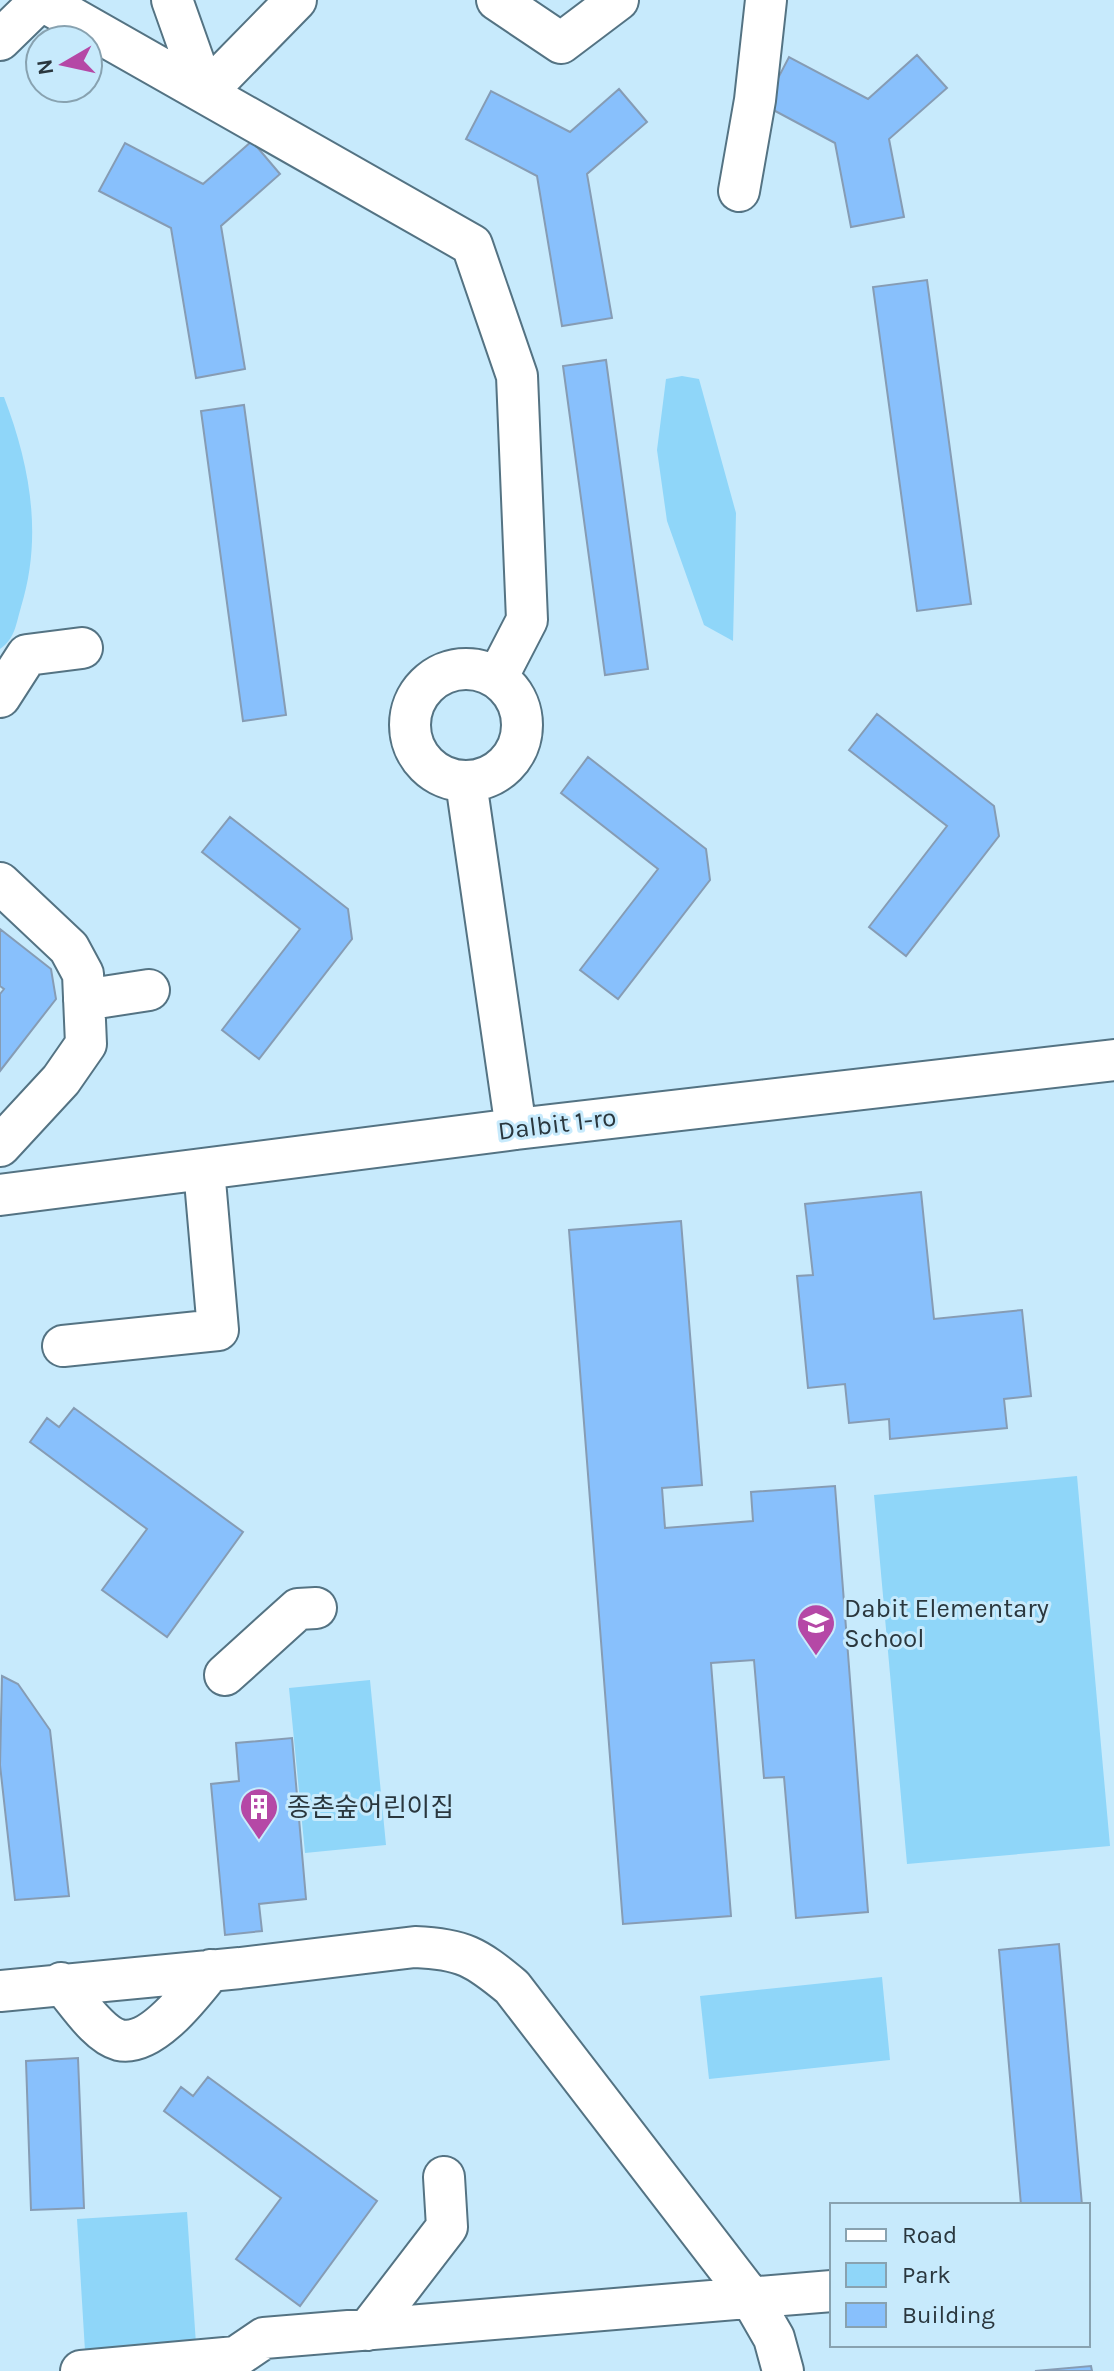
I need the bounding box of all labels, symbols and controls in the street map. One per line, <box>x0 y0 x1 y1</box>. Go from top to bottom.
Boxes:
north arrow <box>24 24 104 104</box>
text: N <box>31 57 59 77</box>
street label: Dalbit 1-ro <box>496 1101 618 1147</box>
place label: Dabit Elementary School <box>844 1593 1049 1654</box>
school or university icon: Dabit Elementary School <box>795 1602 837 1657</box>
building icon: 종촌숲어린이집 <box>238 1786 280 1841</box>
place label: 종촌숲어린이집 <box>287 1792 454 1823</box>
legend <box>830 2203 1090 2347</box>
text: Road <box>902 2221 957 2249</box>
text: Park <box>902 2261 951 2289</box>
text: Building <box>902 2301 995 2329</box>

